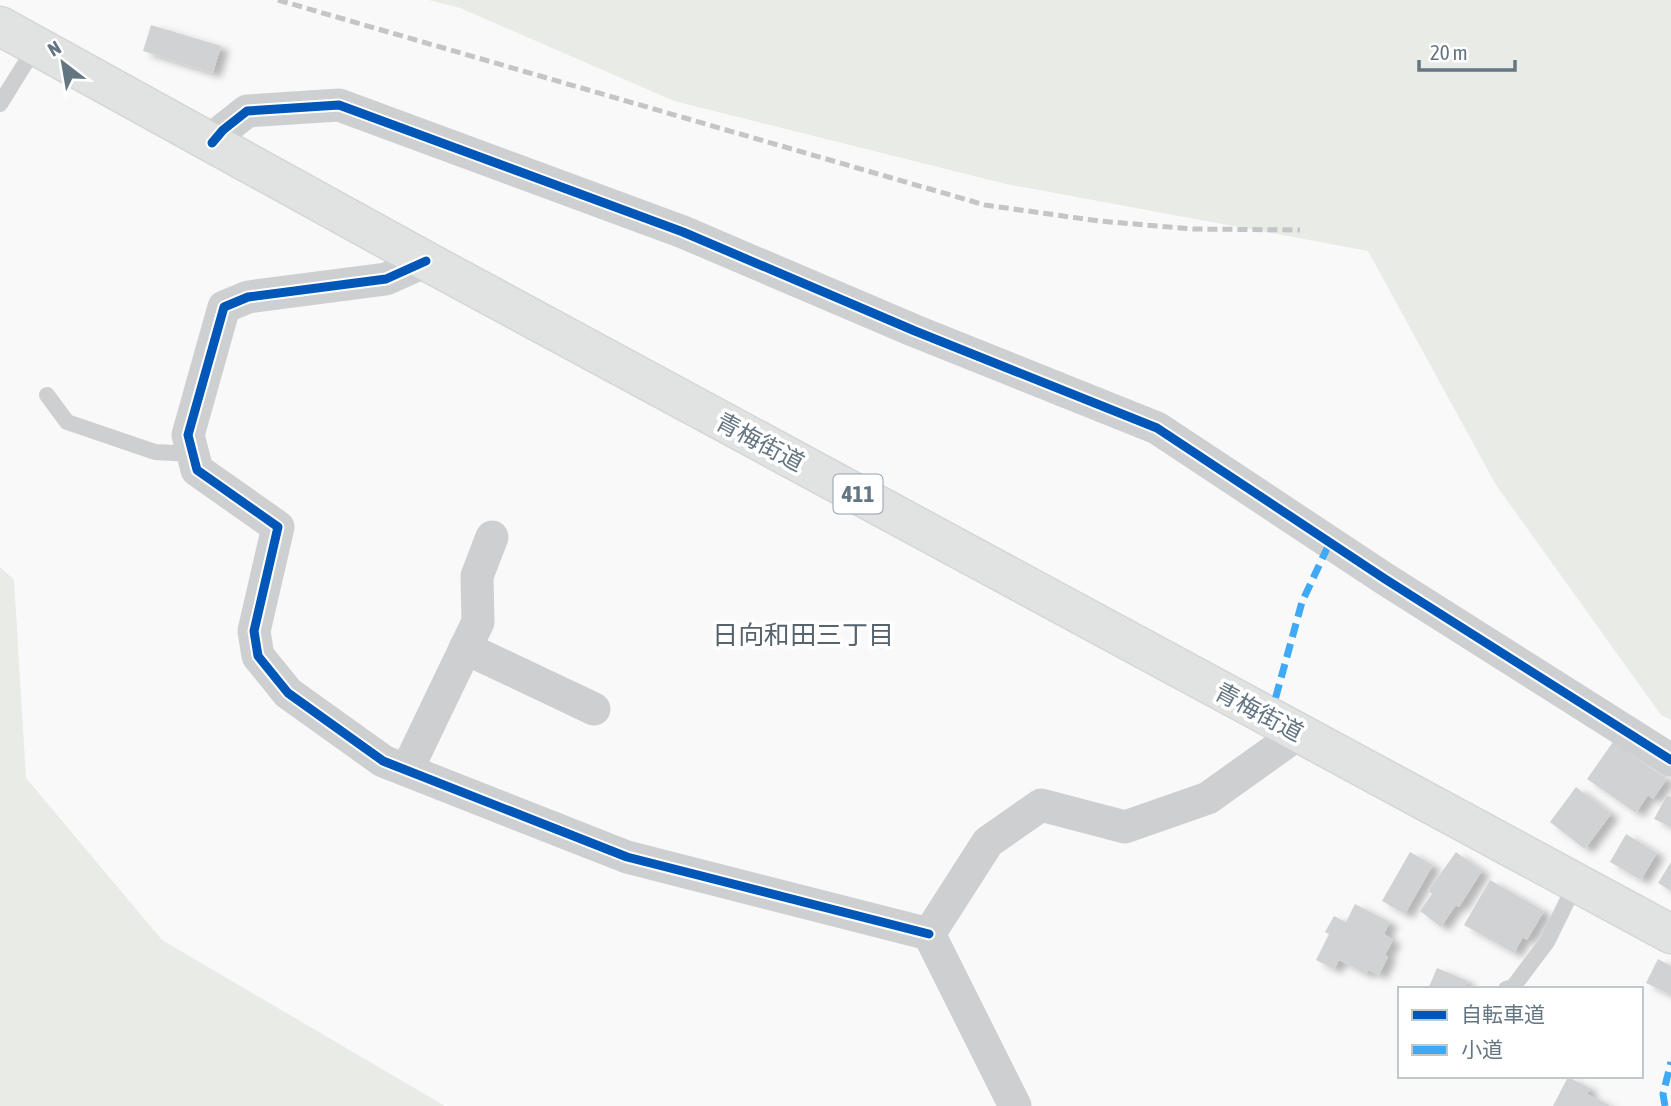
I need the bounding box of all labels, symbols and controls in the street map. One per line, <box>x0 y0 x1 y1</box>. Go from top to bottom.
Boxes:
north arrow <box>28 28 98 98</box>
scale bar <box>1419 28 1515 72</box>
text: N <box>44 36 65 61</box>
text: 20 m <box>1430 40 1468 64</box>
street label: 青梅街道 <box>711 408 809 476</box>
road number: 411 <box>834 474 882 514</box>
district label: 日向和田三丁目 <box>712 620 894 650</box>
street label: 青梅街道 <box>1210 678 1308 746</box>
legend <box>1398 987 1643 1078</box>
text: 自転車道 <box>1461 1002 1545 1026</box>
text: 小道 <box>1461 1037 1503 1061</box>

